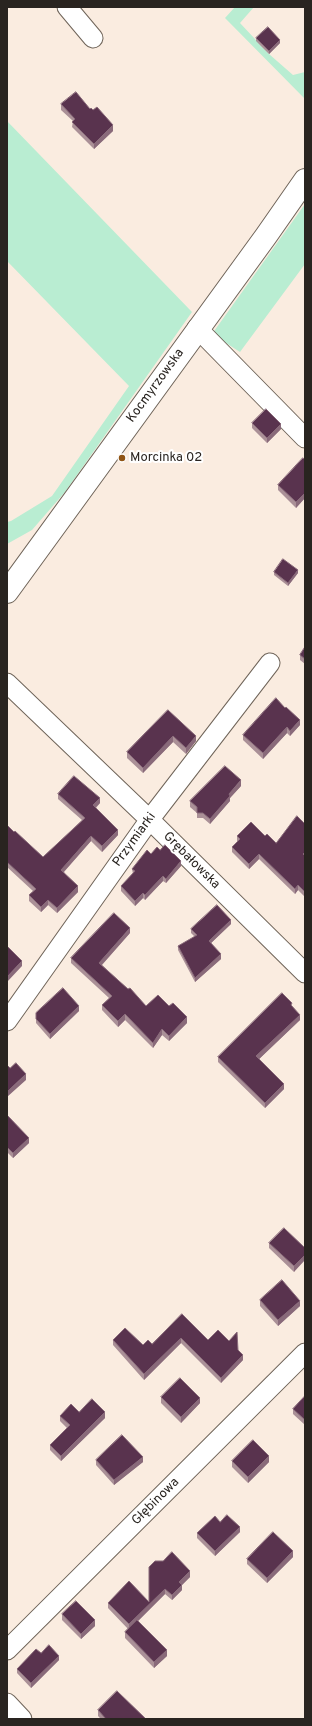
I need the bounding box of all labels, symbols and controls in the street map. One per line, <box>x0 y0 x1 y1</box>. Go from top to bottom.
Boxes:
street label: Kocmyrzowska <box>124 346 188 426</box>
place label: Morcinka 02 <box>130 450 202 466</box>
marker: Morcinka 02 <box>117 453 127 463</box>
street label: Przymiarki <box>110 810 160 870</box>
street label: Grębałowska <box>159 829 223 893</box>
street label: Głębinowa <box>129 1475 183 1529</box>

